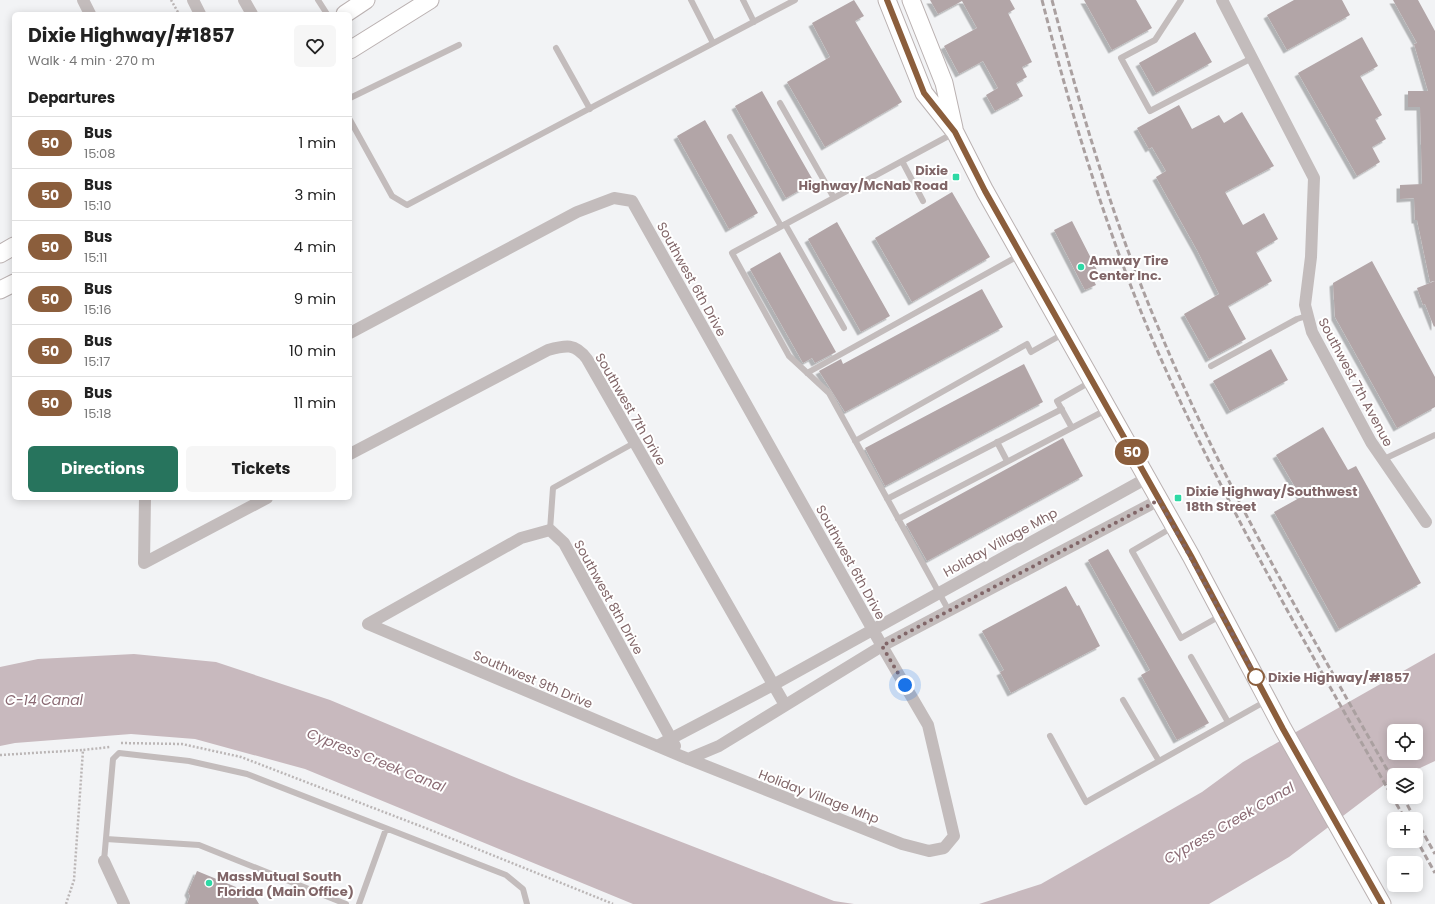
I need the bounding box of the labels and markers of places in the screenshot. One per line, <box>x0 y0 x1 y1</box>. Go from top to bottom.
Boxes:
place label: Dixie Highway/McNab Road <box>798 161 948 195</box>
marker: Dixie Highway/McNab Road <box>951 172 961 182</box>
place label: Amway Tire Center Inc. <box>1089 251 1169 285</box>
marker: Amway Tire Center Inc. <box>1076 262 1086 272</box>
place label: Dixie Highway/Southwest 18th Street <box>1186 482 1358 516</box>
marker: Dixie Highway/Southwest 18th Street <box>1173 493 1183 503</box>
marker: Dixie Highway/#1857 <box>1247 668 1265 686</box>
place label: Dixie Highway/#1857 <box>1268 668 1409 687</box>
place label: MassMutual South Florida (Main Office) <box>217 867 354 901</box>
marker: MassMutual South Florida (Main Office) <box>204 878 214 888</box>

